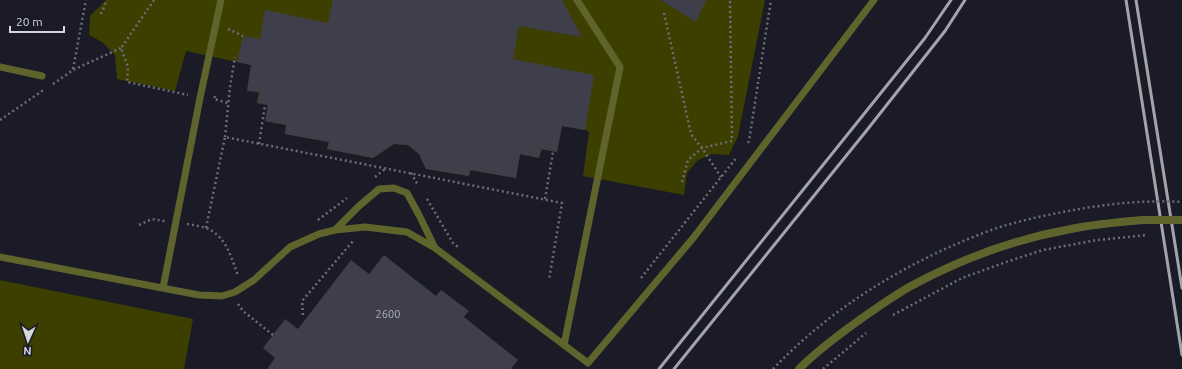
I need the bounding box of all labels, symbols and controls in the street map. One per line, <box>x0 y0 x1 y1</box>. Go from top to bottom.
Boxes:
scale bar <box>10 8 64 34</box>
text: 20 m <box>16 15 43 28</box>
house number: 2600 <box>376 308 400 320</box>
north arrow <box>8 321 48 361</box>
text: N <box>23 345 32 357</box>

